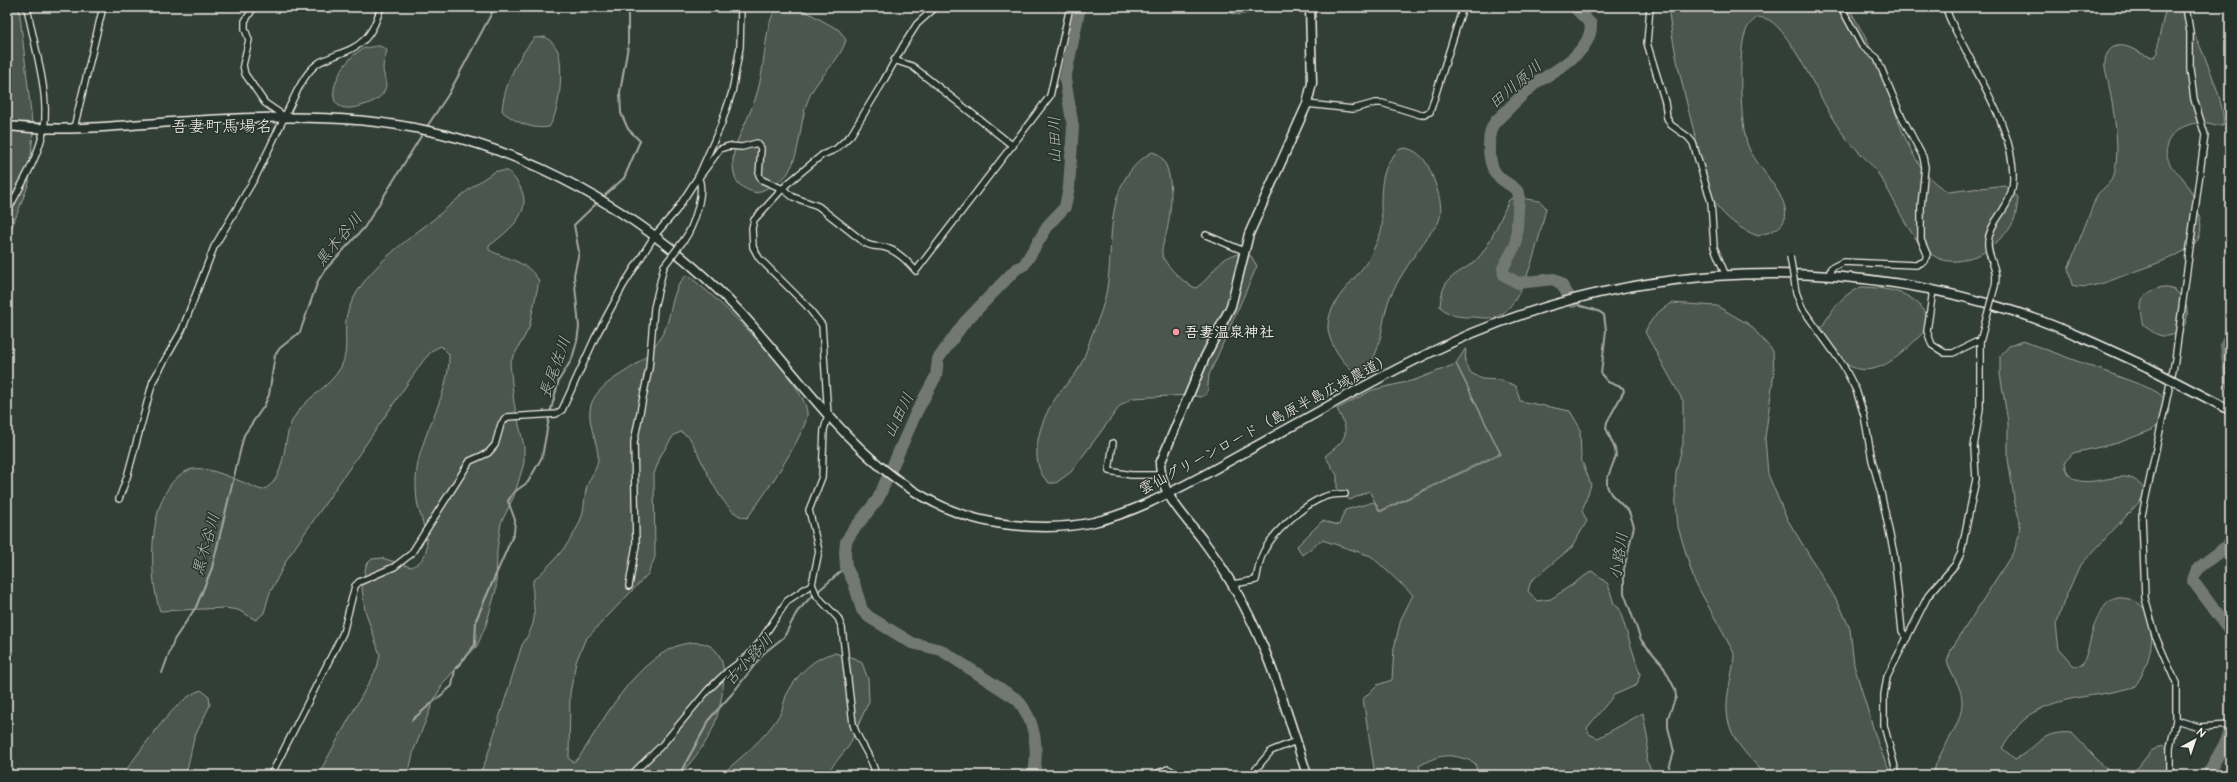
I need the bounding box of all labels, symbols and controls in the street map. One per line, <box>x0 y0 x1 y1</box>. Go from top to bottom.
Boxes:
water label: 田川原川 <box>1484 55 1547 114</box>
district label: 吾妻町馬場名 <box>171 115 273 139</box>
water label: 山田川 <box>1044 116 1066 164</box>
water label: 黒木谷川 <box>310 208 368 271</box>
place label: 吾妻温泉神社 <box>1184 322 1274 343</box>
marker: 吾妻温泉神社 <box>1171 327 1181 337</box>
water label: 長尾佐川 <box>534 334 576 401</box>
street label: 雲仙グリーンロード（島原半島広域農道） <box>1135 348 1396 500</box>
water label: 山田川 <box>878 389 919 442</box>
water label: 黒木谷川 <box>187 510 225 578</box>
water label: 小路川 <box>1604 531 1634 582</box>
water label: 古小路川 <box>719 629 779 691</box>
north arrow <box>2175 720 2215 760</box>
text: N <box>2194 725 2209 741</box>

